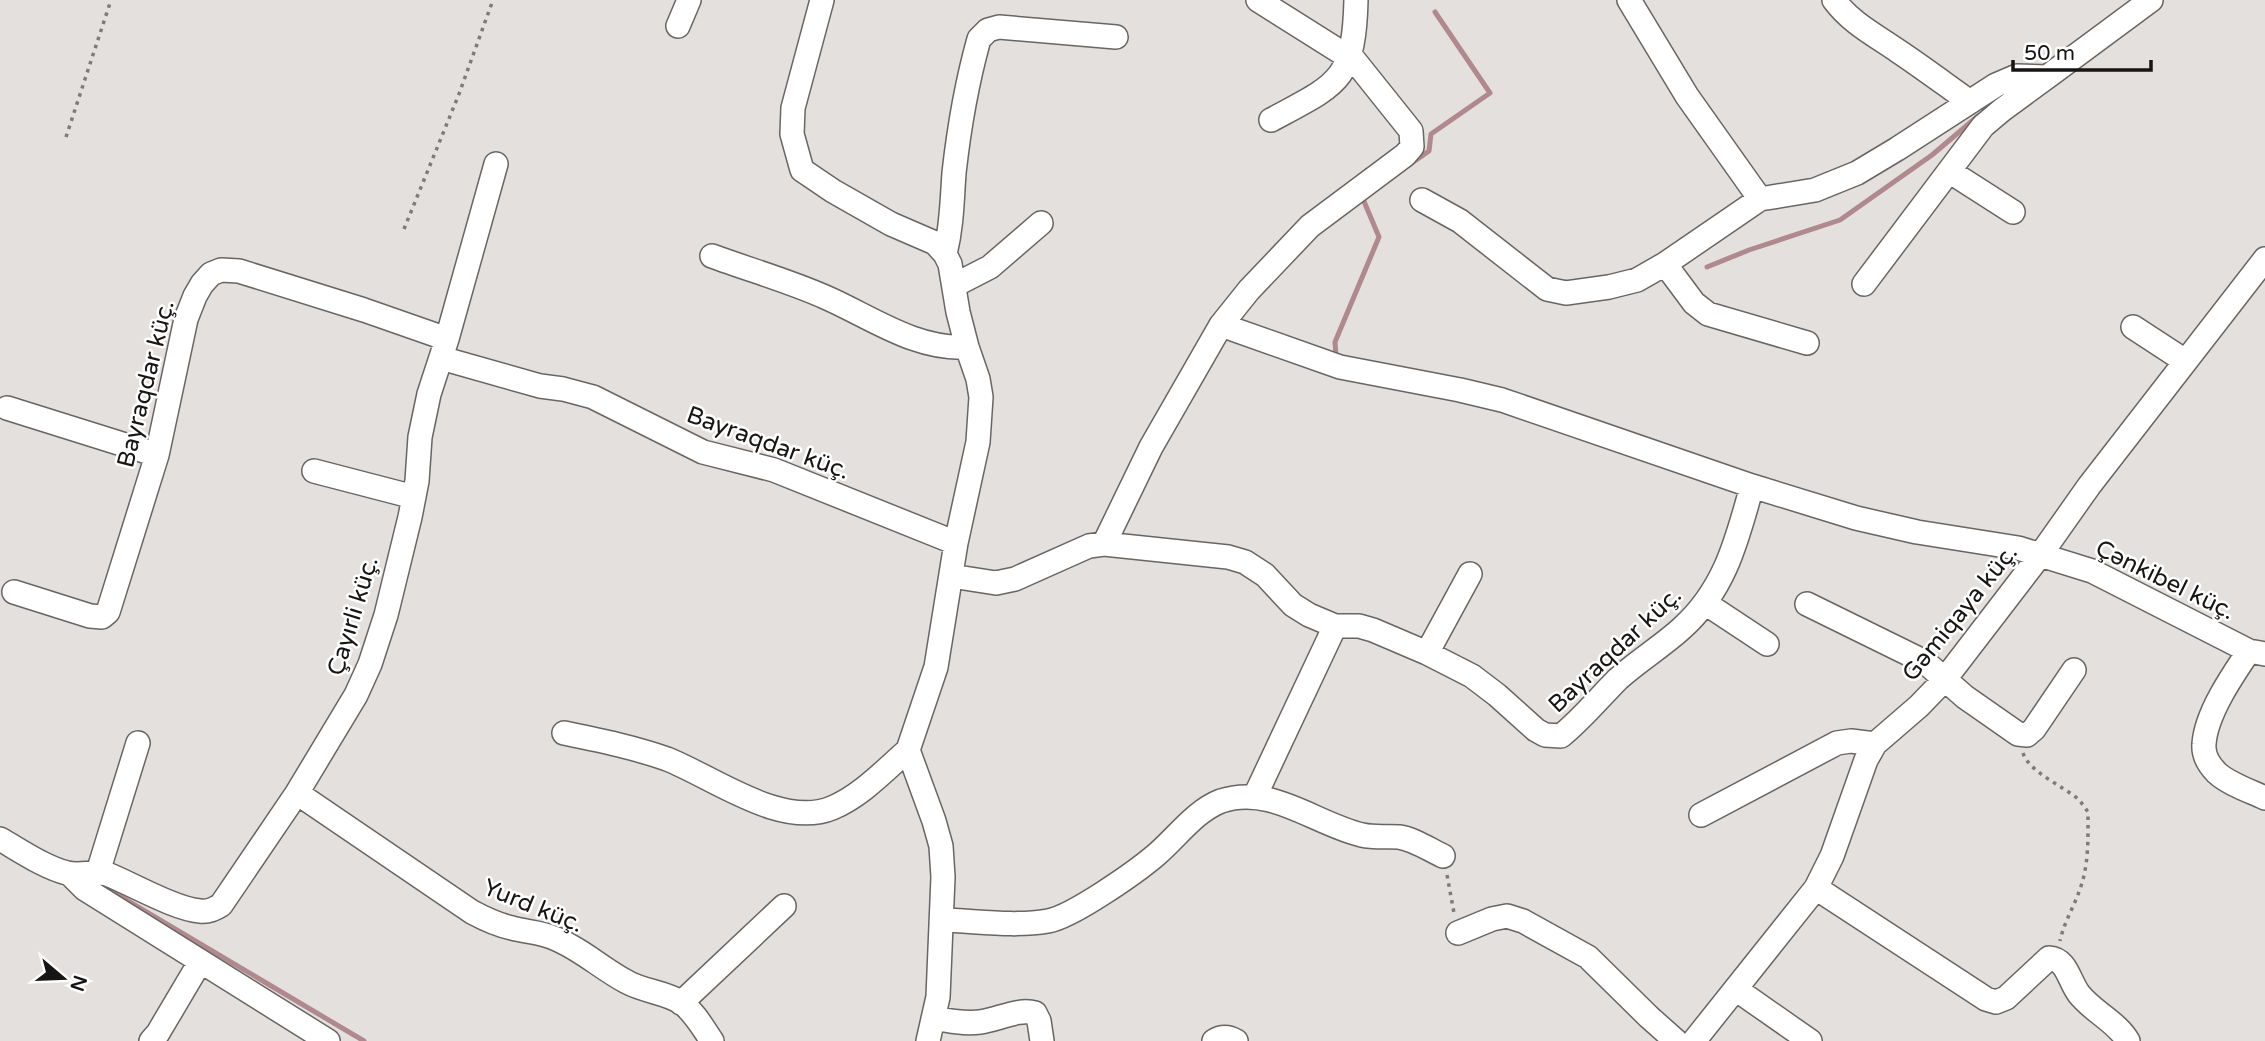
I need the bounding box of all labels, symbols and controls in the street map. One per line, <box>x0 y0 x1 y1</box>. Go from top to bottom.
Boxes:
scale bar <box>2013 28 2151 72</box>
text: 50 m <box>2024 41 2075 66</box>
street label: Bayraqdar küç. <box>111 297 181 471</box>
street label: Bayraqdar küç. <box>682 400 854 486</box>
street label: Çənkibel küç. <box>2091 534 2239 626</box>
street label: Gəmiqaya küç. <box>1896 539 2024 687</box>
street label: Çayırli küç. <box>321 553 385 679</box>
street label: Bayraqdar küç. <box>1542 581 1688 719</box>
street label: Yurd küç. <box>479 873 587 939</box>
north arrow <box>28 943 98 1013</box>
text: N <box>65 972 91 994</box>

